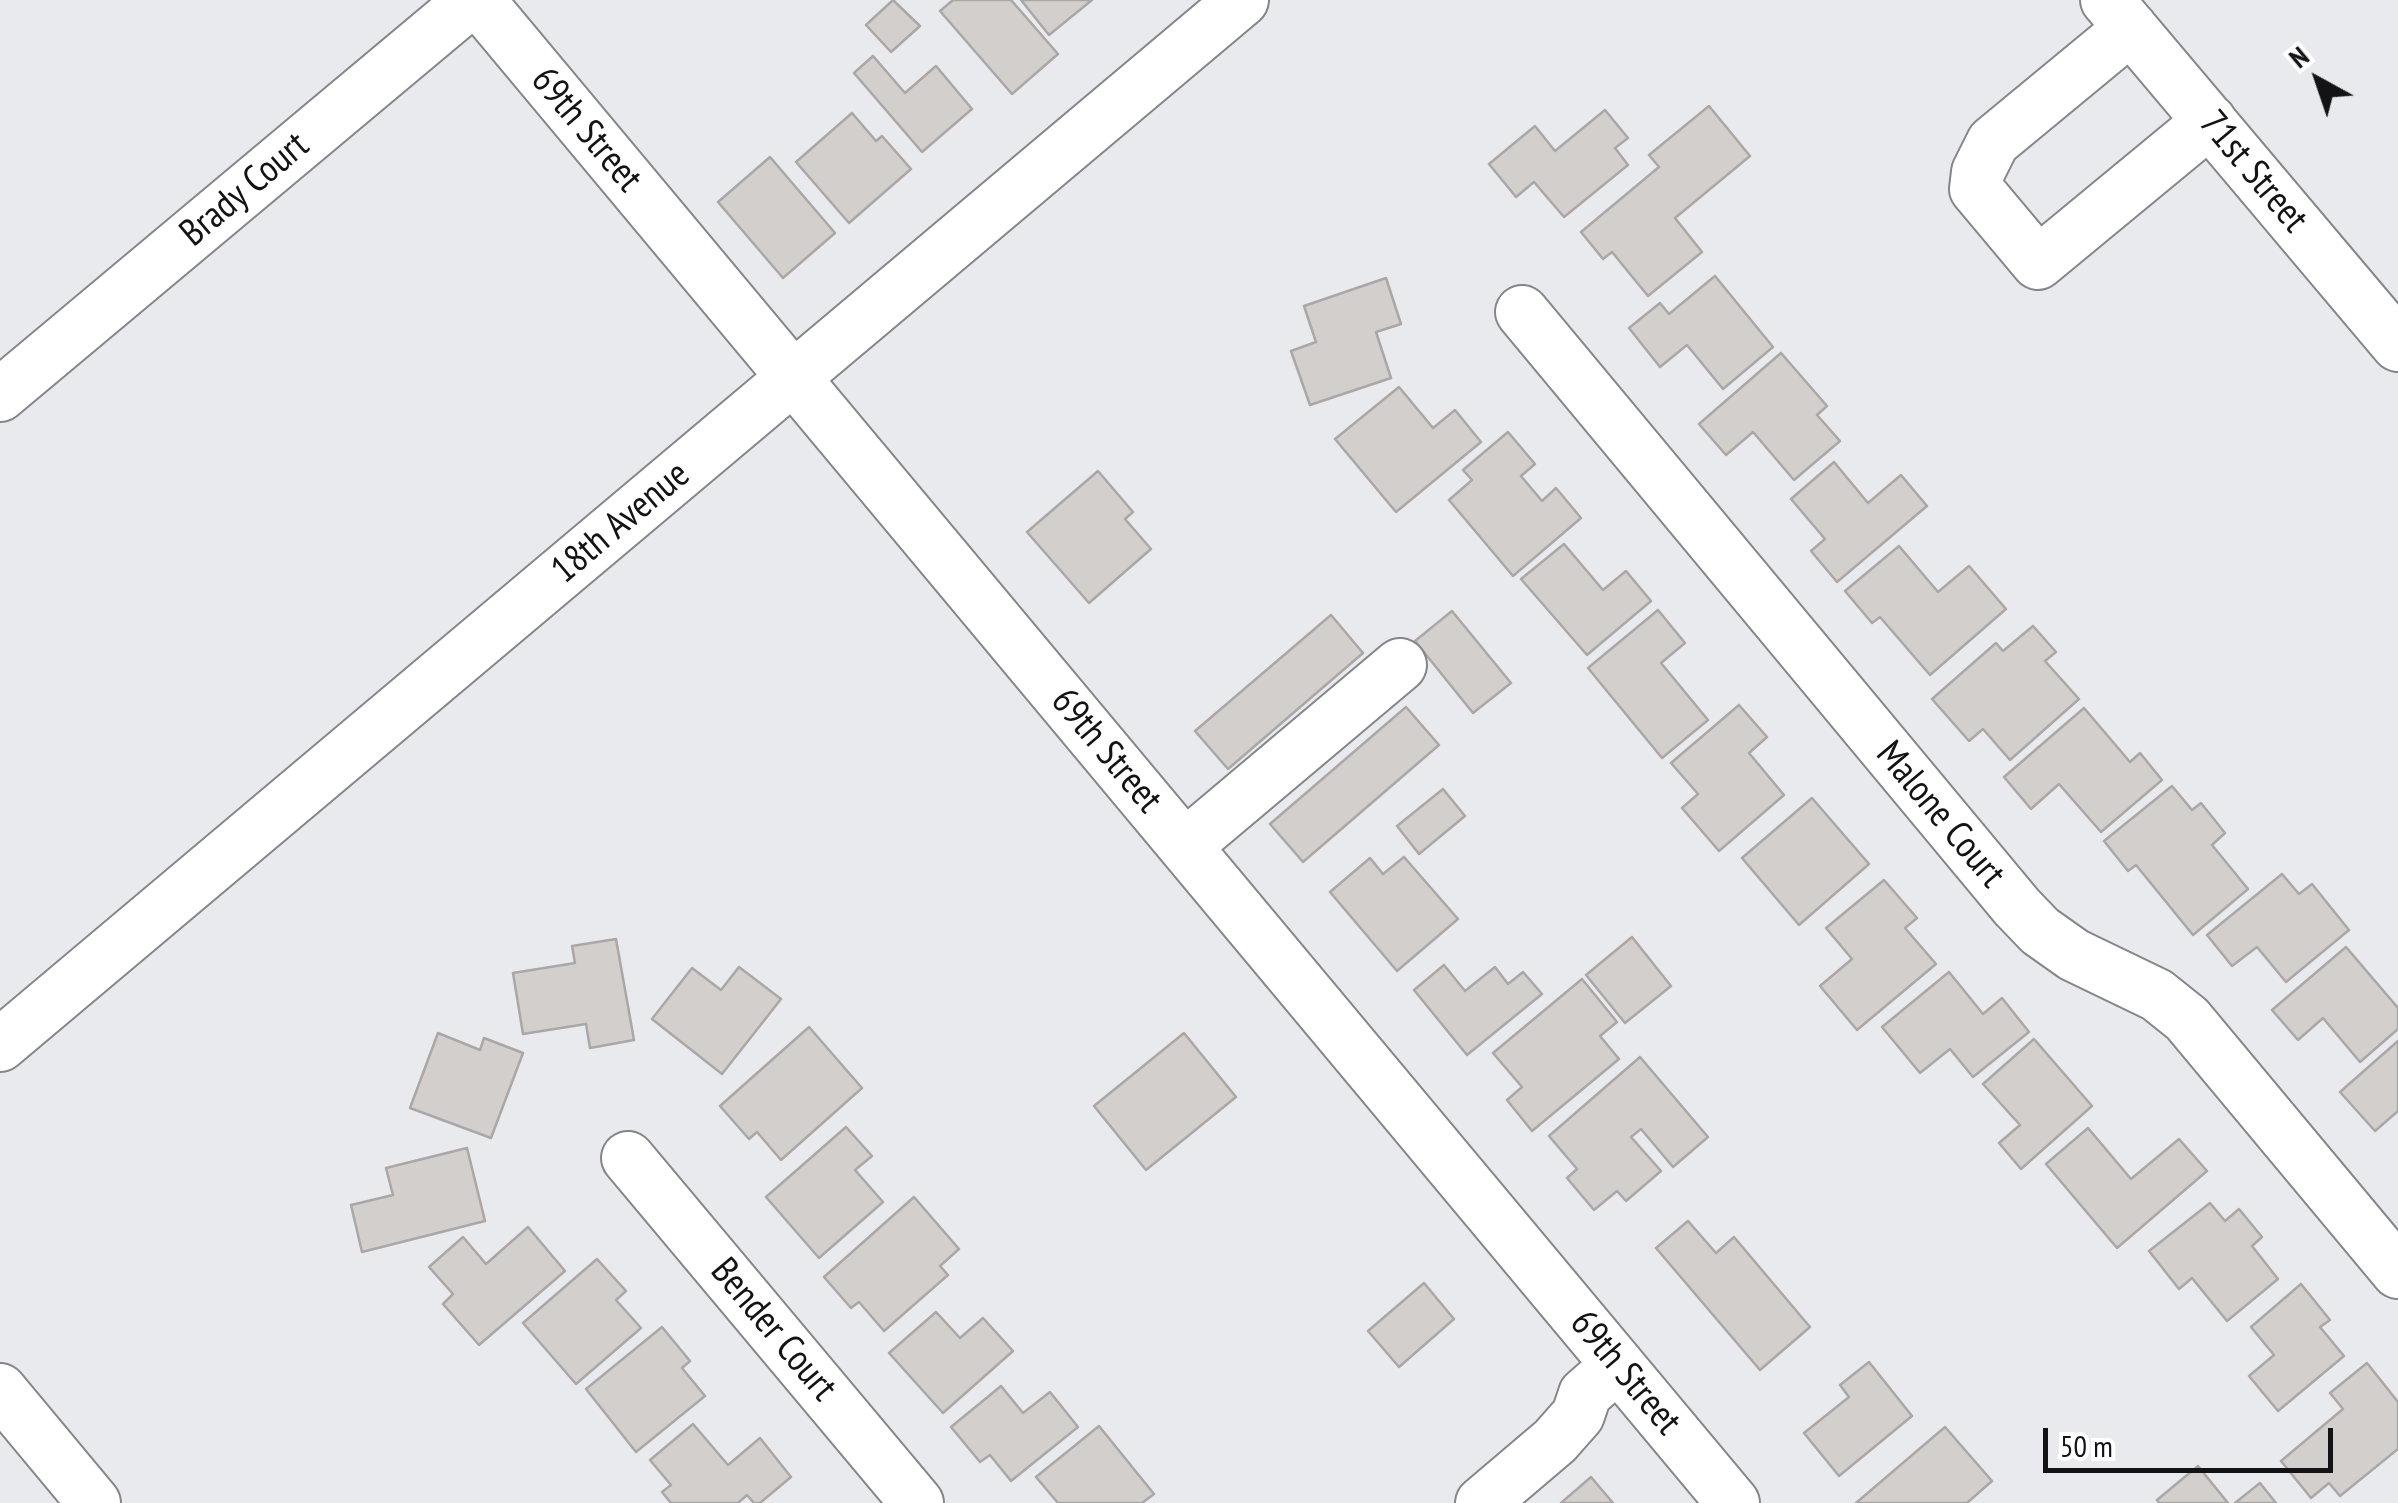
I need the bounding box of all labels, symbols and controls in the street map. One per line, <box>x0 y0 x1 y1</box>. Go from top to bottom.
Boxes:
north arrow <box>2268 30 2368 130</box>
text: N <box>2281 38 2316 76</box>
street label: 69th Street <box>521 59 651 201</box>
street label: 71st Street <box>2189 102 2317 242</box>
street label: Brady Court <box>172 123 318 257</box>
street label: 18th Avenue <box>543 452 699 594</box>
street label: 69th Street <box>1041 680 1171 822</box>
street label: Malone Court <box>1866 733 2014 897</box>
street label: Bender Court <box>700 1249 846 1411</box>
street label: 69th Street <box>1560 1302 1690 1444</box>
scale bar <box>2048 1408 2338 1470</box>
text: 50 m <box>2060 1426 2113 1465</box>

